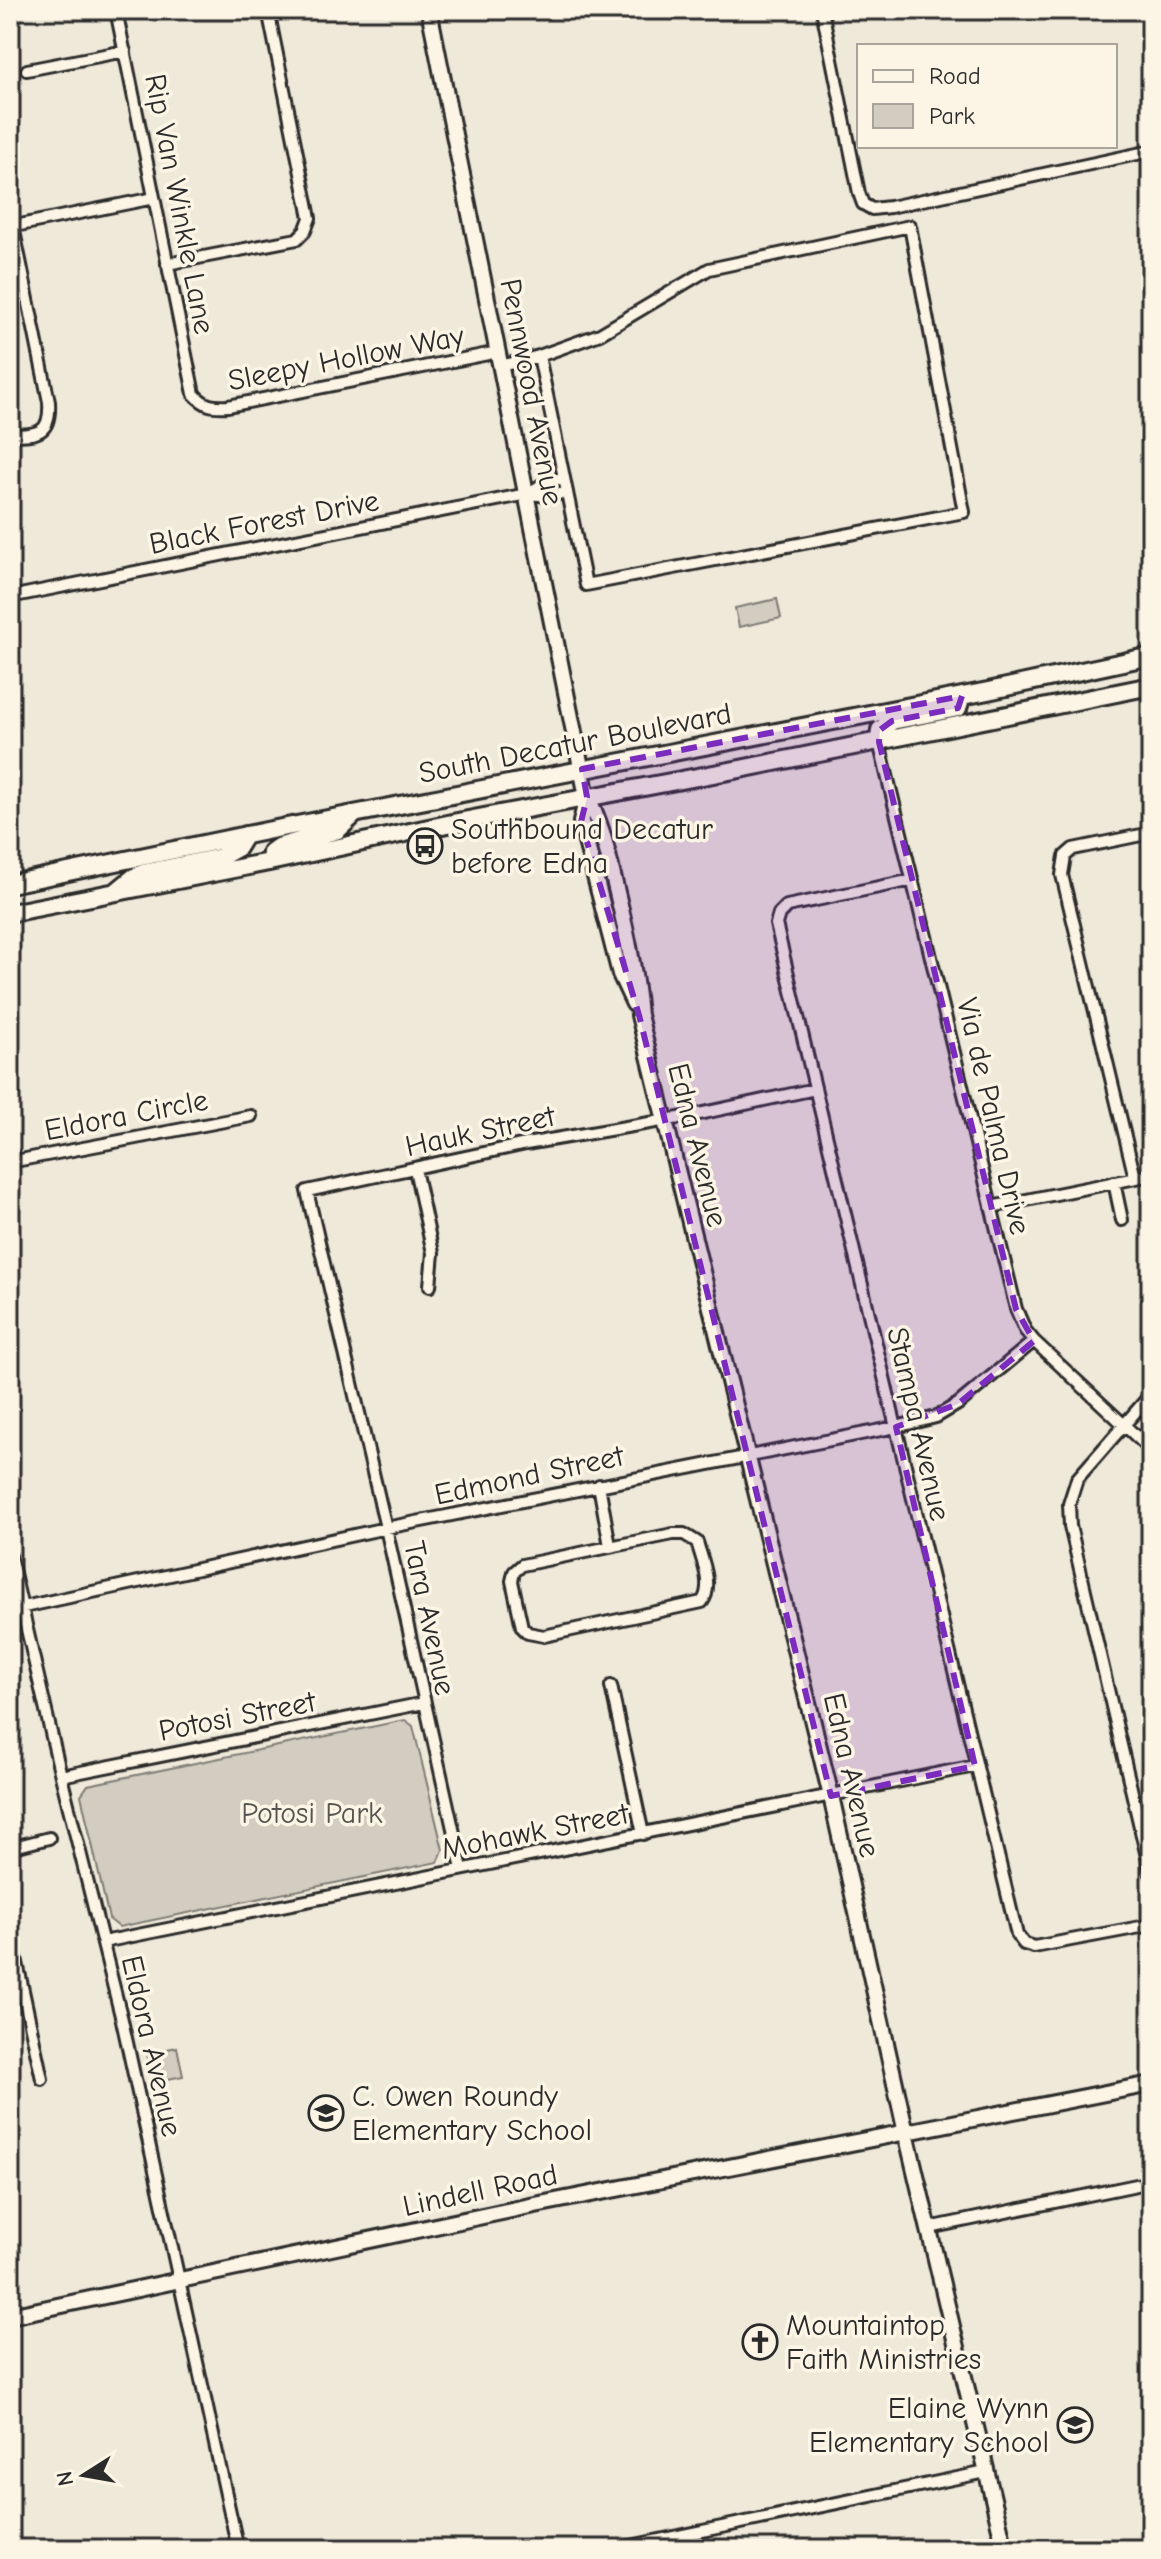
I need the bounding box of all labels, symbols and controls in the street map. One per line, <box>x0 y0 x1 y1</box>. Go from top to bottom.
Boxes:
legend <box>857 44 1117 148</box>
text: Road <box>929 62 981 90</box>
street label: Rip Van Winkle Lane <box>137 71 222 337</box>
text: Park <box>929 102 975 130</box>
street label: Pennwood Avenue <box>492 276 571 508</box>
street label: Sleepy Hollow Way <box>225 318 468 399</box>
street label: Black Forest Drive <box>146 483 382 562</box>
street label: South Decatur Boulevard <box>416 696 734 791</box>
place label: Southbound Decatur before Edna <box>451 812 713 881</box>
bus stop icon: Southbound Decatur before Edna <box>406 827 444 865</box>
street label: Via de Palma Drive <box>949 994 1038 1238</box>
street label: Edna Avenue <box>660 1060 735 1231</box>
street label: Eldora Circle <box>41 1083 211 1148</box>
street label: Hauk Street <box>402 1098 560 1164</box>
street label: Stampa Avenue <box>879 1324 958 1524</box>
street label: Edmond Street <box>431 1438 628 1513</box>
street label: Tara Avenue <box>396 1538 463 1698</box>
street label: Potosi Street <box>156 1684 320 1749</box>
street label: Edna Avenue <box>816 1690 887 1861</box>
park label: Potosi Park <box>241 1796 383 1831</box>
street label: Mohawk Street <box>438 1796 633 1867</box>
street label: Eldora Avenue <box>114 1952 189 2140</box>
place label: C. Owen Roundy Elementary School <box>352 2079 592 2148</box>
school or university icon: C. Owen Roundy Elementary School <box>307 2094 345 2132</box>
street label: Lindell Road <box>400 2157 561 2224</box>
place label: Mountaintop Faith Ministries <box>786 2308 981 2377</box>
church icon: Mountaintop Faith Ministries <box>741 2323 779 2361</box>
place label: Elaine Wynn Elementary School <box>809 2391 1049 2460</box>
school or university icon: Elaine Wynn Elementary School <box>1056 2406 1094 2444</box>
north arrow <box>44 2435 124 2515</box>
text: N <box>51 2469 79 2488</box>

